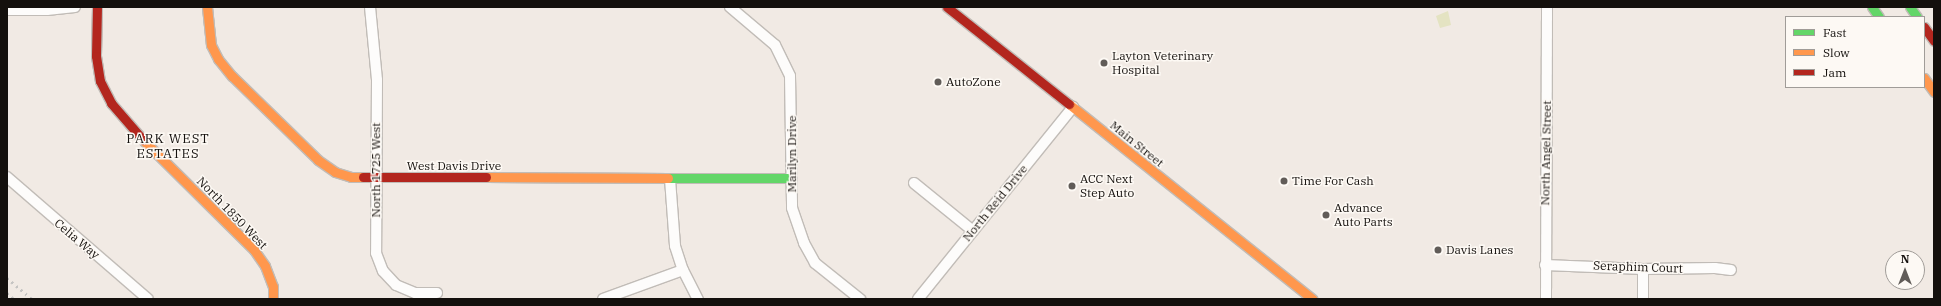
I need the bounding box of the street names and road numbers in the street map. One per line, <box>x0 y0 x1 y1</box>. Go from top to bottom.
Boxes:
street label: North Angel Street <box>1538 100 1554 206</box>
street label: Marilyn Drive <box>785 116 799 192</box>
street label: Main Street <box>1107 118 1167 170</box>
street label: North 1725 West <box>369 122 383 218</box>
street label: West Davis Drive <box>407 159 501 173</box>
street label: North Reid Drive <box>960 162 1030 244</box>
street label: North 1850 West <box>194 174 270 252</box>
street label: Celia Way <box>51 216 103 262</box>
street label: Seraphim Court <box>1593 258 1683 276</box>

